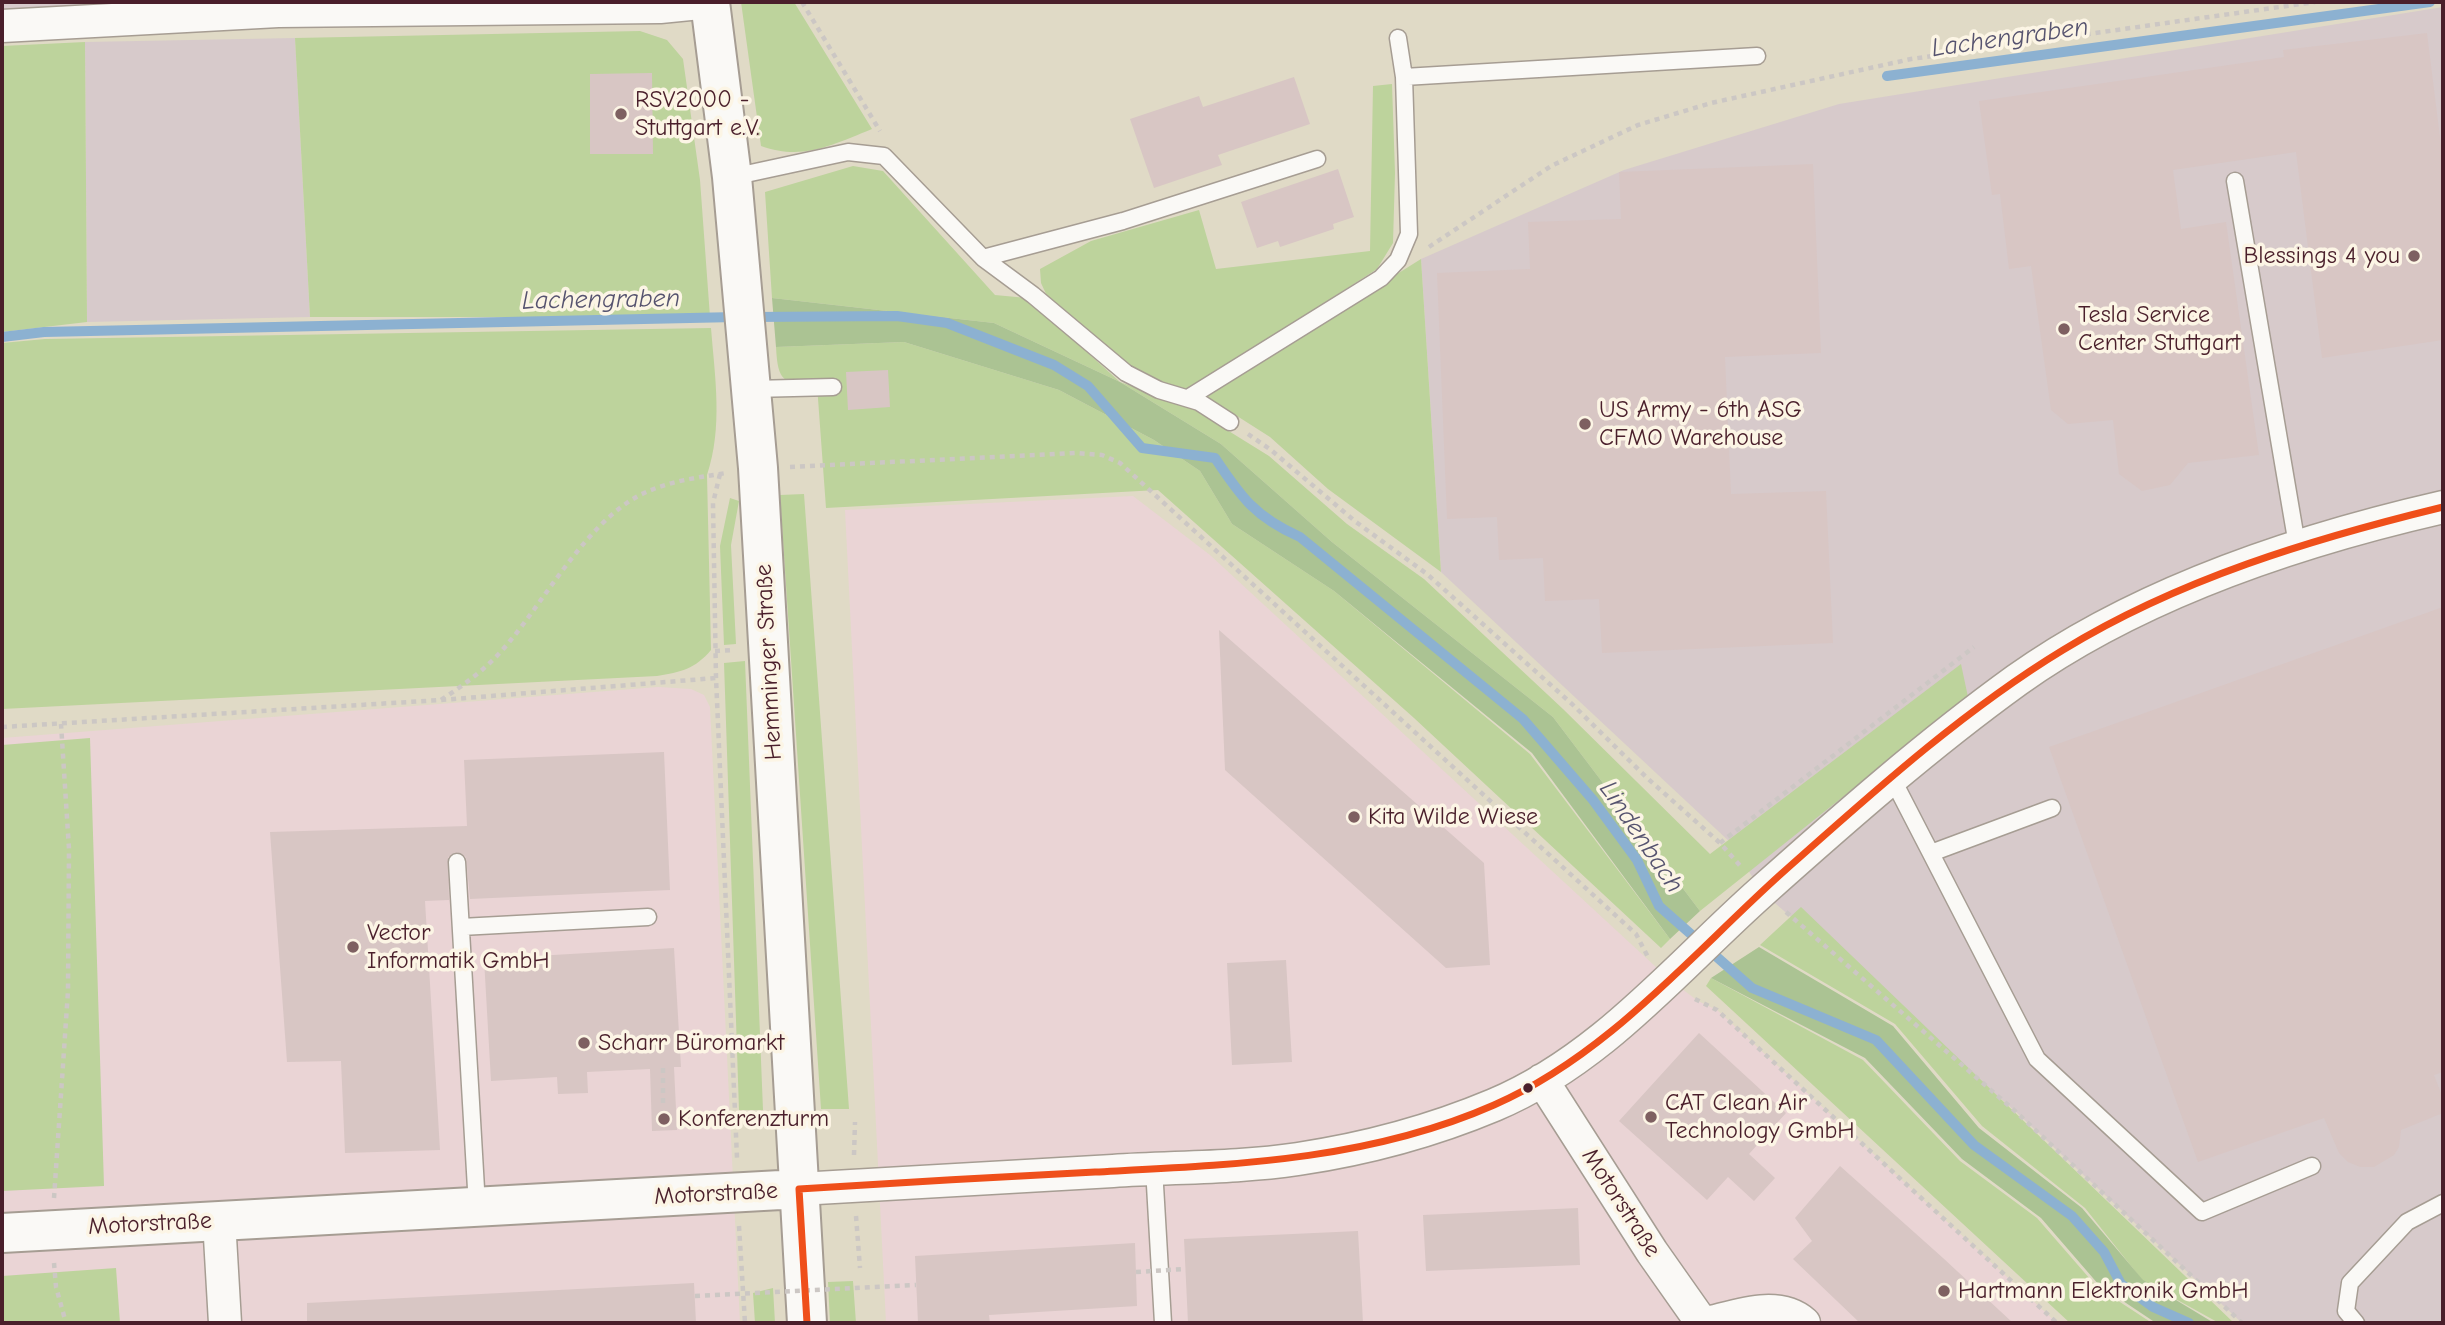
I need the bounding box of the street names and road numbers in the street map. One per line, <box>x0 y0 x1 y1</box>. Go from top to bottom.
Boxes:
street label: Hemminger Straße <box>749 563 789 761</box>
street label: Motorstraße <box>1575 1143 1667 1263</box>
street label: Motorstraße <box>653 1176 779 1212</box>
street label: Motorstraße <box>87 1206 213 1242</box>

